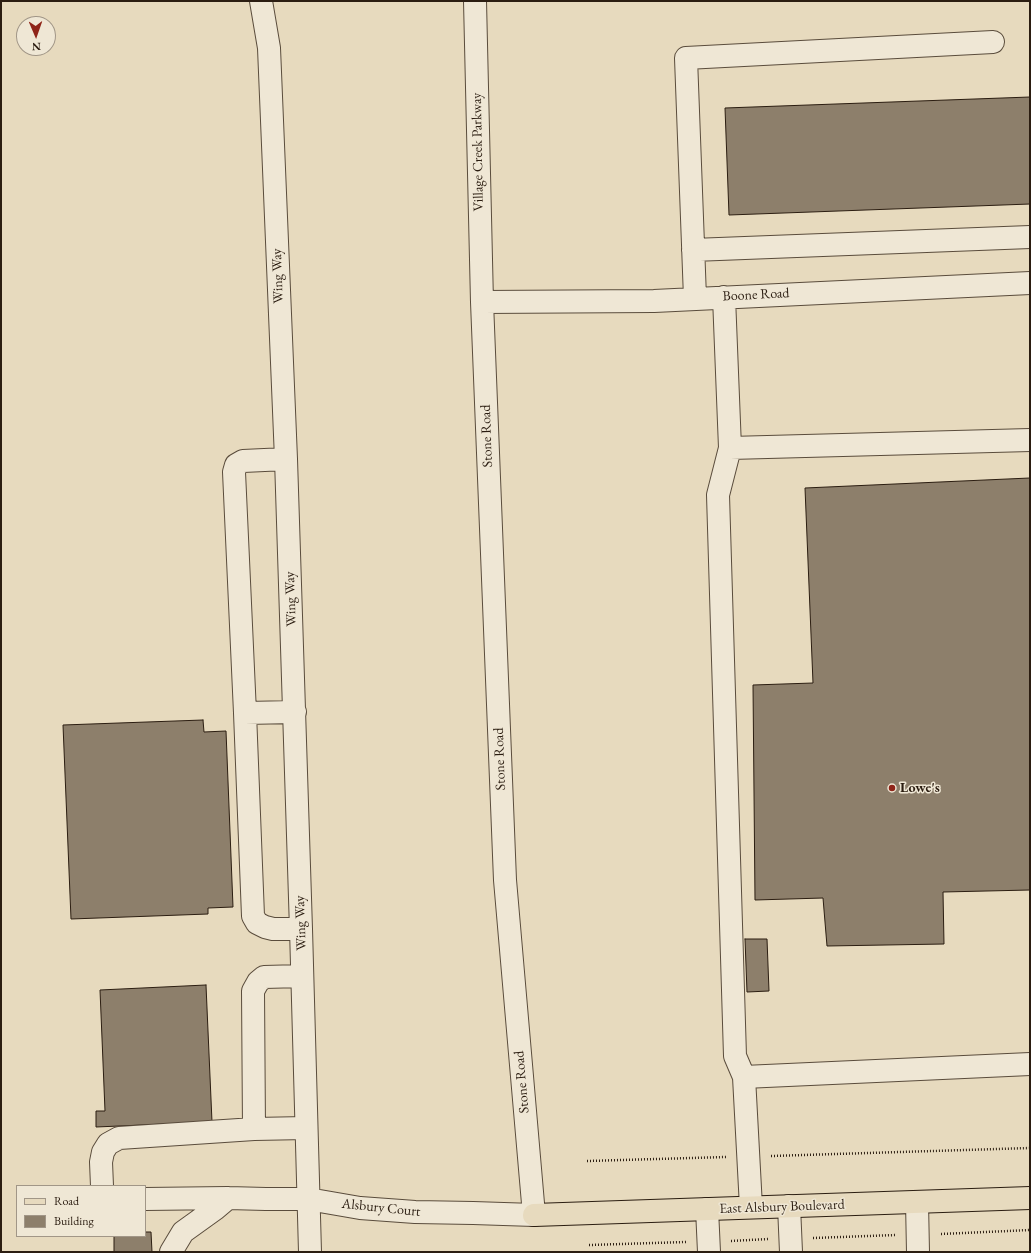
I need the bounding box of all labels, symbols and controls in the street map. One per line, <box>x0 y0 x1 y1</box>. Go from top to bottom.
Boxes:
north arrow <box>16 16 56 56</box>
text: N <box>32 40 41 54</box>
street label: Village Creek Parkway <box>469 92 487 212</box>
street label: Wing Way <box>269 248 287 304</box>
street label: Boone Road <box>722 285 790 305</box>
street label: Stone Road <box>478 404 496 468</box>
street label: Wing Way <box>282 571 300 627</box>
street label: Stone Road <box>491 727 509 791</box>
place label: Lowe's <box>900 780 940 796</box>
marker: Lowe's <box>887 783 897 793</box>
street label: Wing Way <box>292 895 310 951</box>
street label: Stone Road <box>511 1050 533 1114</box>
legend <box>16 1185 146 1237</box>
text: Road <box>54 1193 79 1209</box>
street label: Alsbury Court <box>341 1196 421 1220</box>
street label: East Alsbury Boulevard <box>719 1196 845 1218</box>
text: Building <box>54 1213 94 1229</box>

